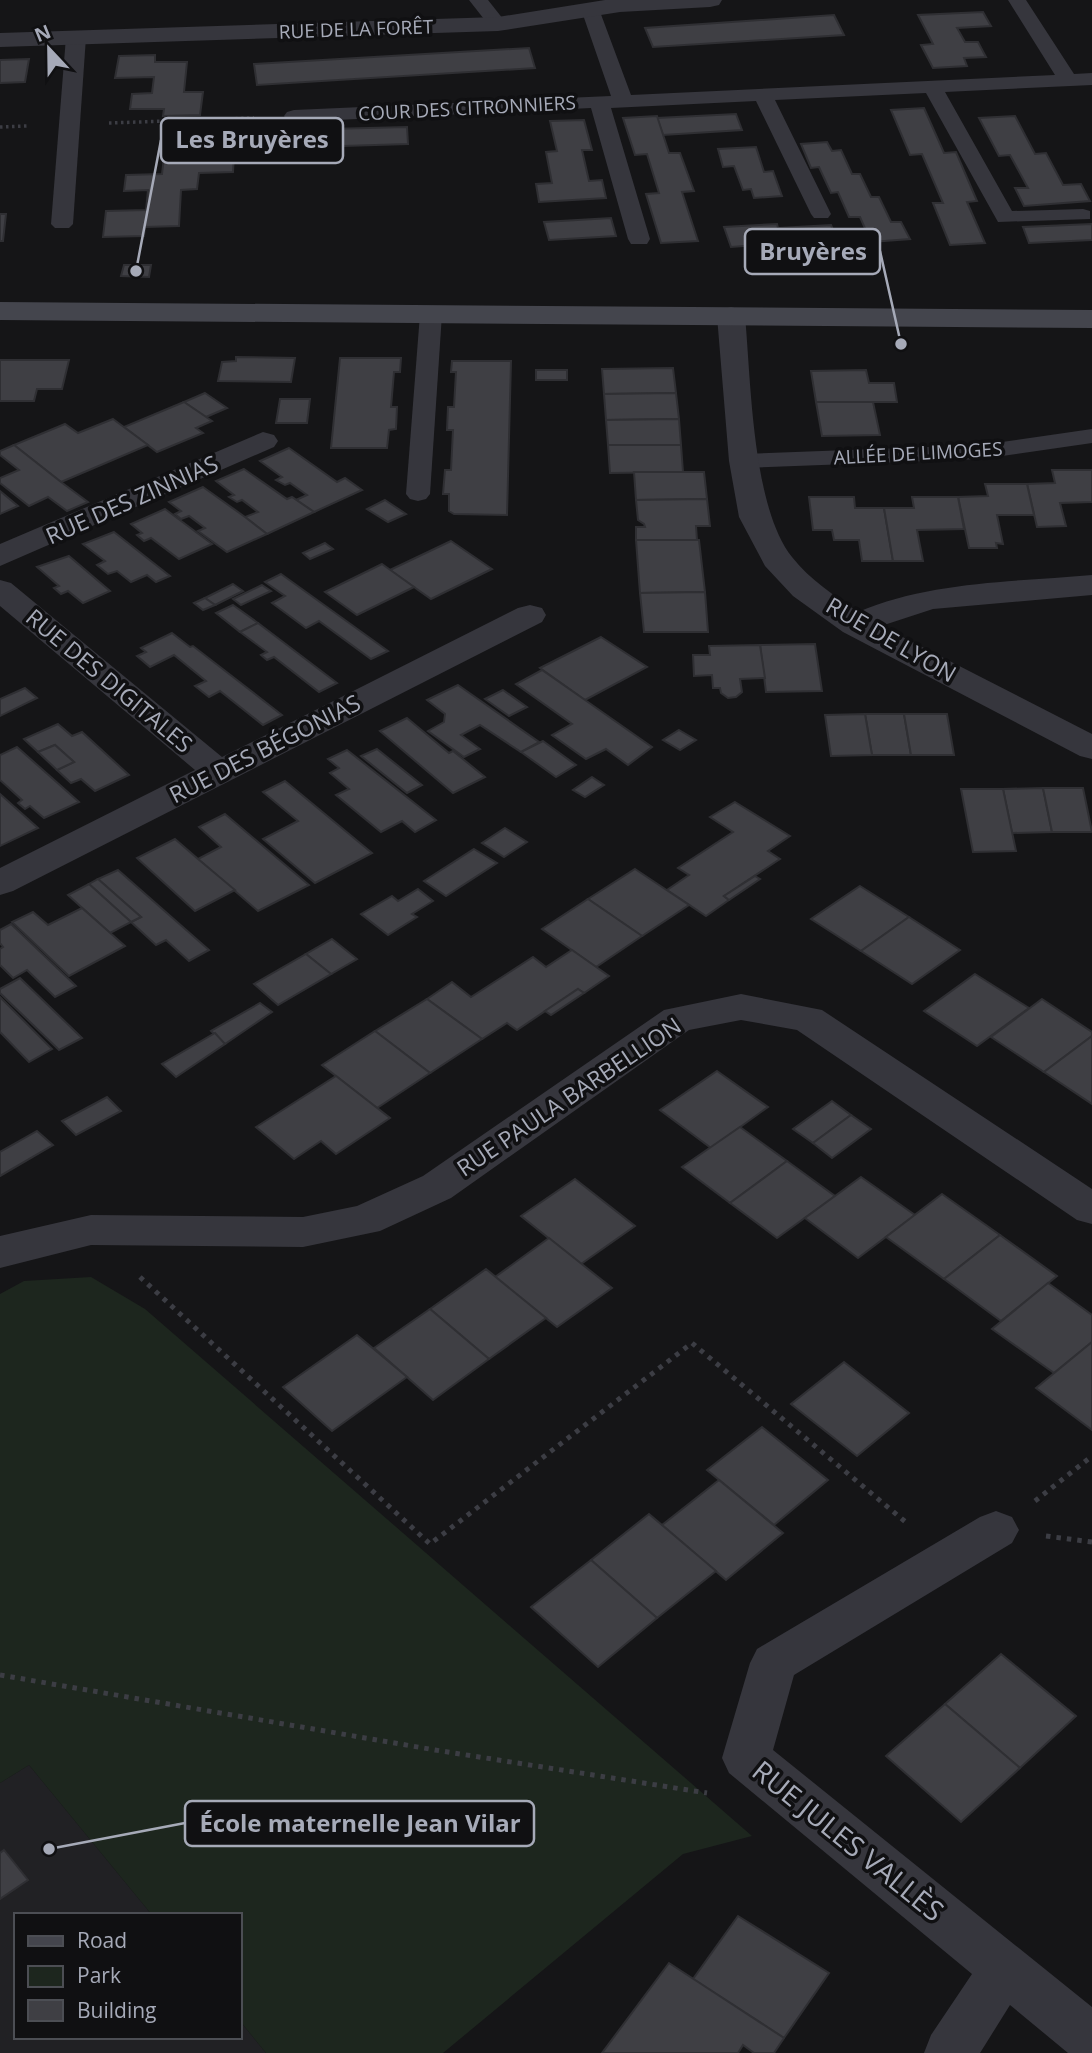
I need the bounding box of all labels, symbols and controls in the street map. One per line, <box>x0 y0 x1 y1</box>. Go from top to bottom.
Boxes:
street label: RUE DE LA FORÊT <box>278 13 434 45</box>
north arrow <box>14 14 84 84</box>
text: N <box>31 18 55 48</box>
street label: COUR DES CITRONNIERS <box>358 89 576 127</box>
callout: Les Bruyères <box>161 118 343 163</box>
text: Les Bruyères <box>175 122 329 155</box>
callout: Bruyères <box>745 229 880 274</box>
text: Bruyères <box>759 234 867 267</box>
street label: ALLÉE DE LIMOGES <box>833 436 1003 470</box>
street label: RUE DES ZINNIAS <box>40 447 223 551</box>
street label: RUE DE LYON <box>821 589 962 689</box>
street label: RUE DES DIGITALES <box>19 601 200 760</box>
street label: RUE DES BÉGONIAS <box>163 686 366 810</box>
street label: RUE PAULA BARBELLION <box>450 1009 687 1183</box>
street label: RUE JULES VALLÈS <box>745 1751 952 1929</box>
callout: École maternelle Jean Vilar <box>185 1801 534 1846</box>
text: École maternelle Jean Vilar <box>199 1806 521 1839</box>
legend <box>14 1913 242 2039</box>
text: Road <box>77 1926 127 1954</box>
text: Park <box>77 1961 121 1989</box>
text: Building <box>77 1996 156 2024</box>

